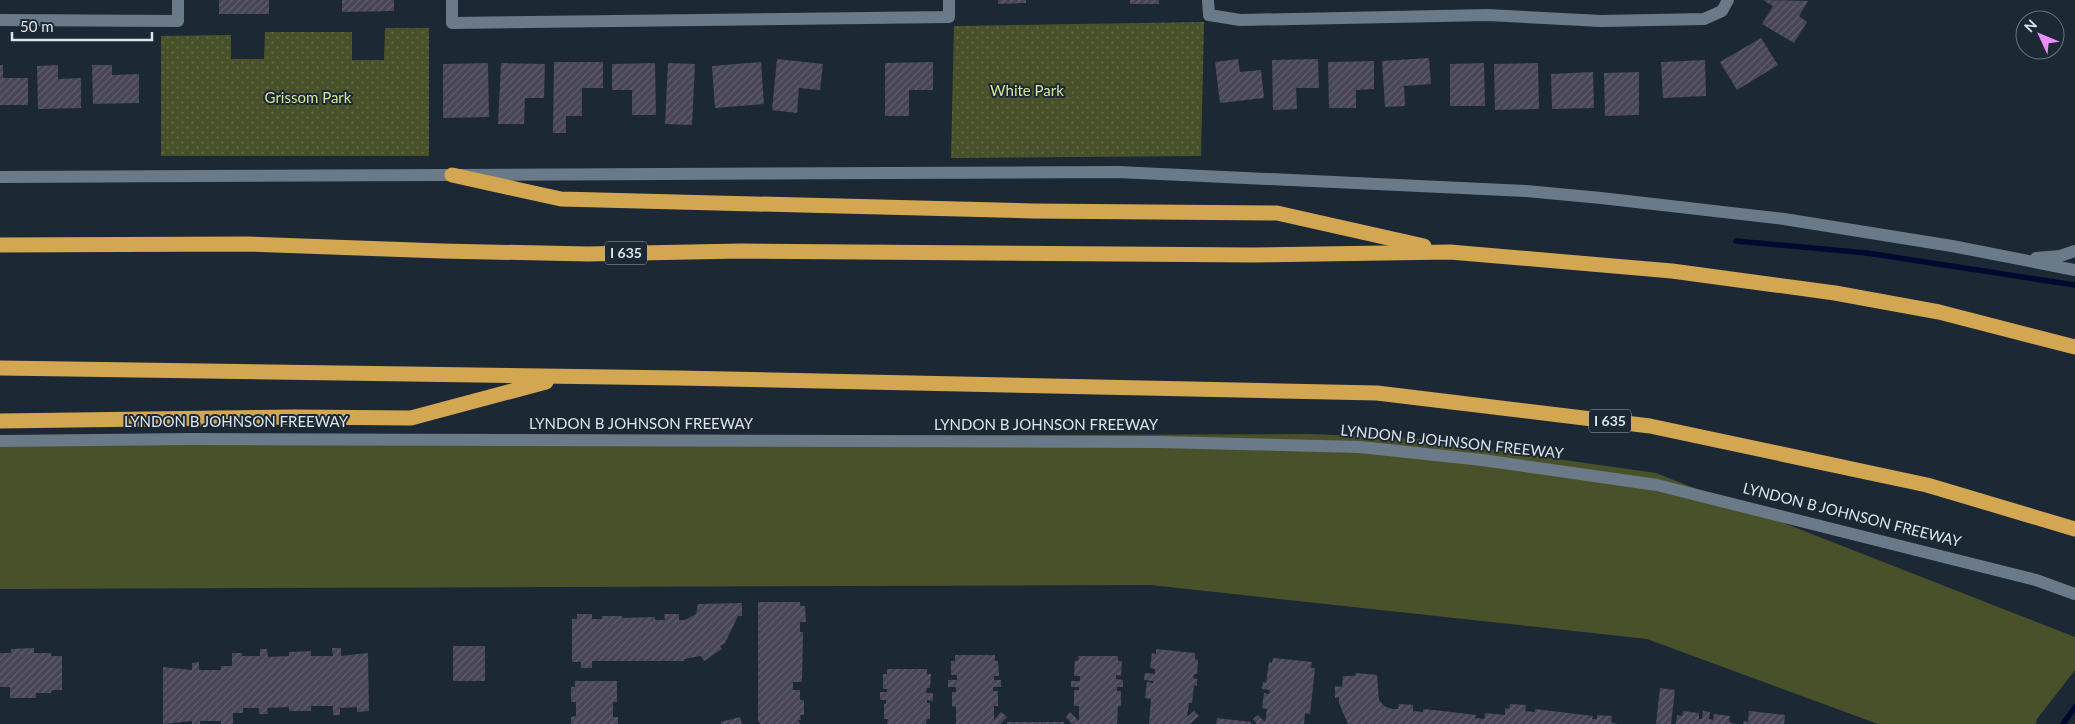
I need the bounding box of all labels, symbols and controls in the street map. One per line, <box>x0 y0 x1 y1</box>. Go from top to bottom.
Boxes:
scale bar <box>12 10 152 42</box>
north arrow <box>2015 10 2065 60</box>
text: N <box>2020 16 2040 35</box>
text: 50 m <box>20 17 54 35</box>
park label: White Park <box>990 81 1064 99</box>
park label: Grissom Park <box>265 88 352 106</box>
road number: I 635 <box>605 242 647 264</box>
road number: I 635 <box>1589 410 1631 432</box>
street label: LYNDON B JOHNSON FREEWAY <box>124 412 349 430</box>
street label: LYNDON B JOHNSON FREEWAY <box>529 414 754 432</box>
street label: LYNDON B JOHNSON FREEWAY <box>934 415 1159 433</box>
street label: LYNDON B JOHNSON FREEWAY <box>1340 420 1565 462</box>
street label: LYNDON B JOHNSON FREEWAY <box>1741 478 1964 550</box>

